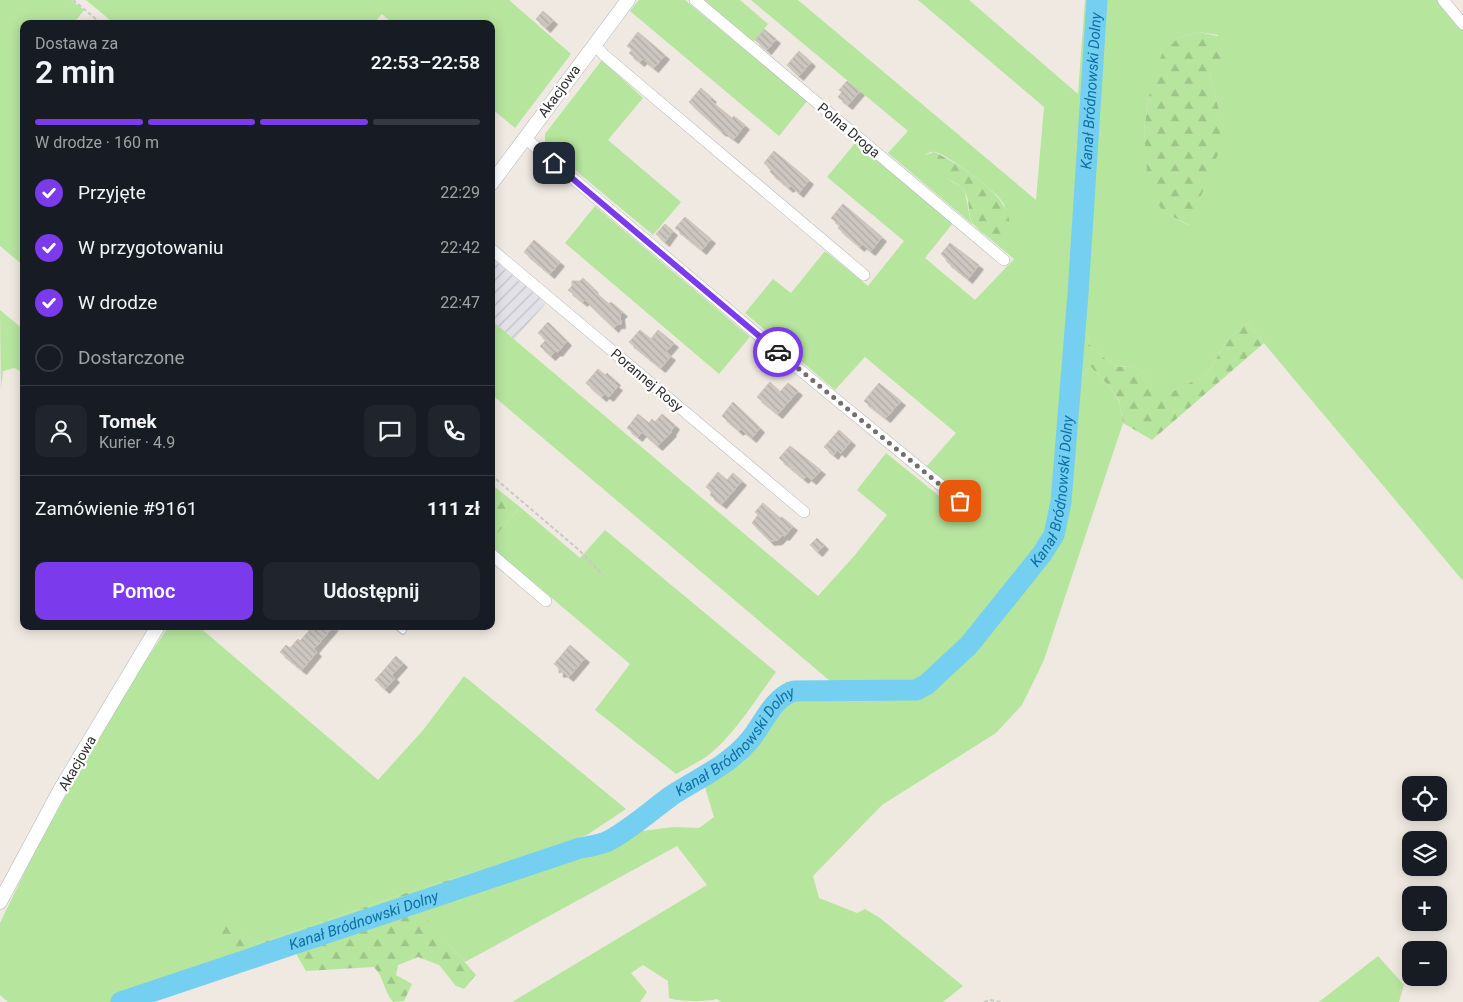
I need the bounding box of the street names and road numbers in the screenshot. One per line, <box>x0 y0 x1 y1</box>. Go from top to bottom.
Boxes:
street label: Akacjowa <box>535 62 583 120</box>
street label: Polna Droga <box>815 99 883 161</box>
street label: Porannej Rosy <box>608 345 687 415</box>
street label: Akacjowa <box>55 733 99 793</box>

